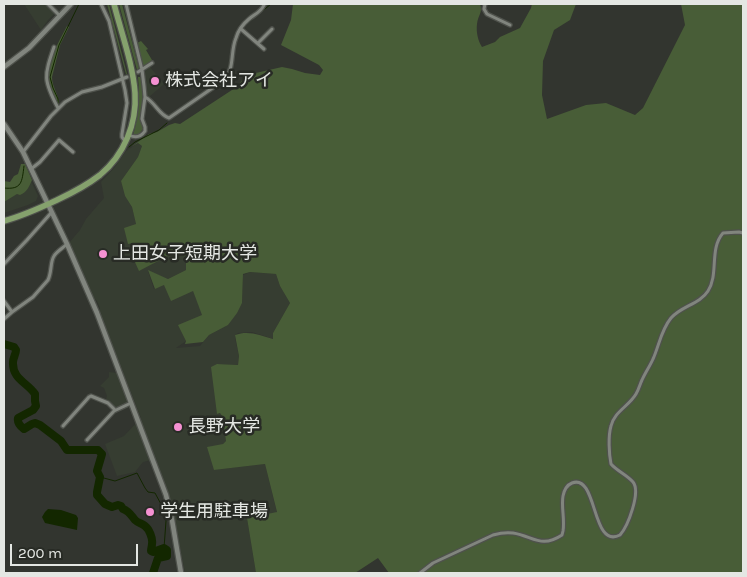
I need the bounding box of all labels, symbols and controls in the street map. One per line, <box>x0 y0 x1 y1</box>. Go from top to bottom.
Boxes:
place label: 株式会社アイ <box>165 70 273 92</box>
marker: 株式会社アイ <box>149 75 161 87</box>
place label: 上田女子短期大学 <box>113 243 257 265</box>
marker: 上田女子短期大学 <box>97 248 109 260</box>
place label: 長野大学 <box>188 416 260 438</box>
marker: 長野大学 <box>172 421 184 433</box>
place label: 学生用駐車場 <box>160 501 268 523</box>
marker: 学生用駐車場 <box>144 506 156 518</box>
scale bar <box>12 534 140 566</box>
text: 200 m <box>18 544 62 562</box>

